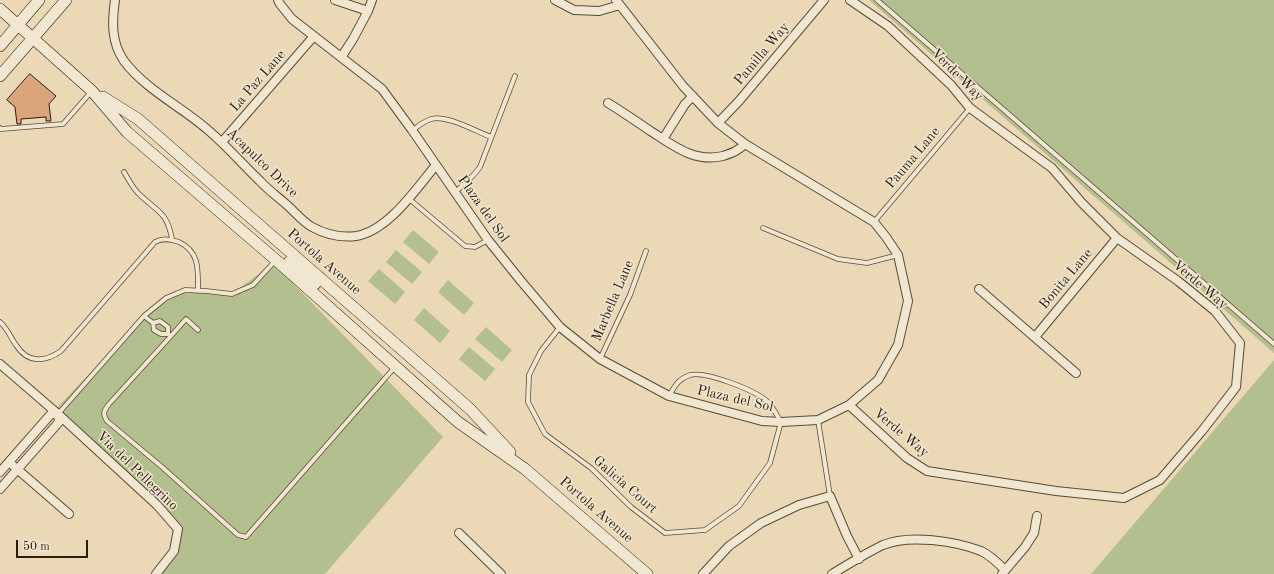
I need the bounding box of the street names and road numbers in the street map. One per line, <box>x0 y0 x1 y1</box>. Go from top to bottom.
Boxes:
street label: Pamilla Way <box>731 19 793 89</box>
street label: Verde Way <box>927 45 987 105</box>
street label: La Paz Lane <box>227 47 289 115</box>
street label: Pauma Lane <box>882 124 944 192</box>
street label: Acapulco Drive <box>223 125 301 201</box>
street label: Plaza del Sol <box>454 172 512 246</box>
street label: Portola Avenue <box>284 225 364 299</box>
street label: Bonita Lane <box>1036 245 1096 313</box>
street label: Verde Way <box>1169 257 1231 313</box>
street label: Marbella Lane <box>588 258 638 344</box>
street label: Plaza del Sol <box>695 382 775 416</box>
street label: Verde Way <box>870 405 932 461</box>
street label: Via del Pellegrino <box>93 428 181 514</box>
street label: Galicia Court <box>589 453 661 517</box>
street label: Portola Avenue <box>556 473 636 547</box>

